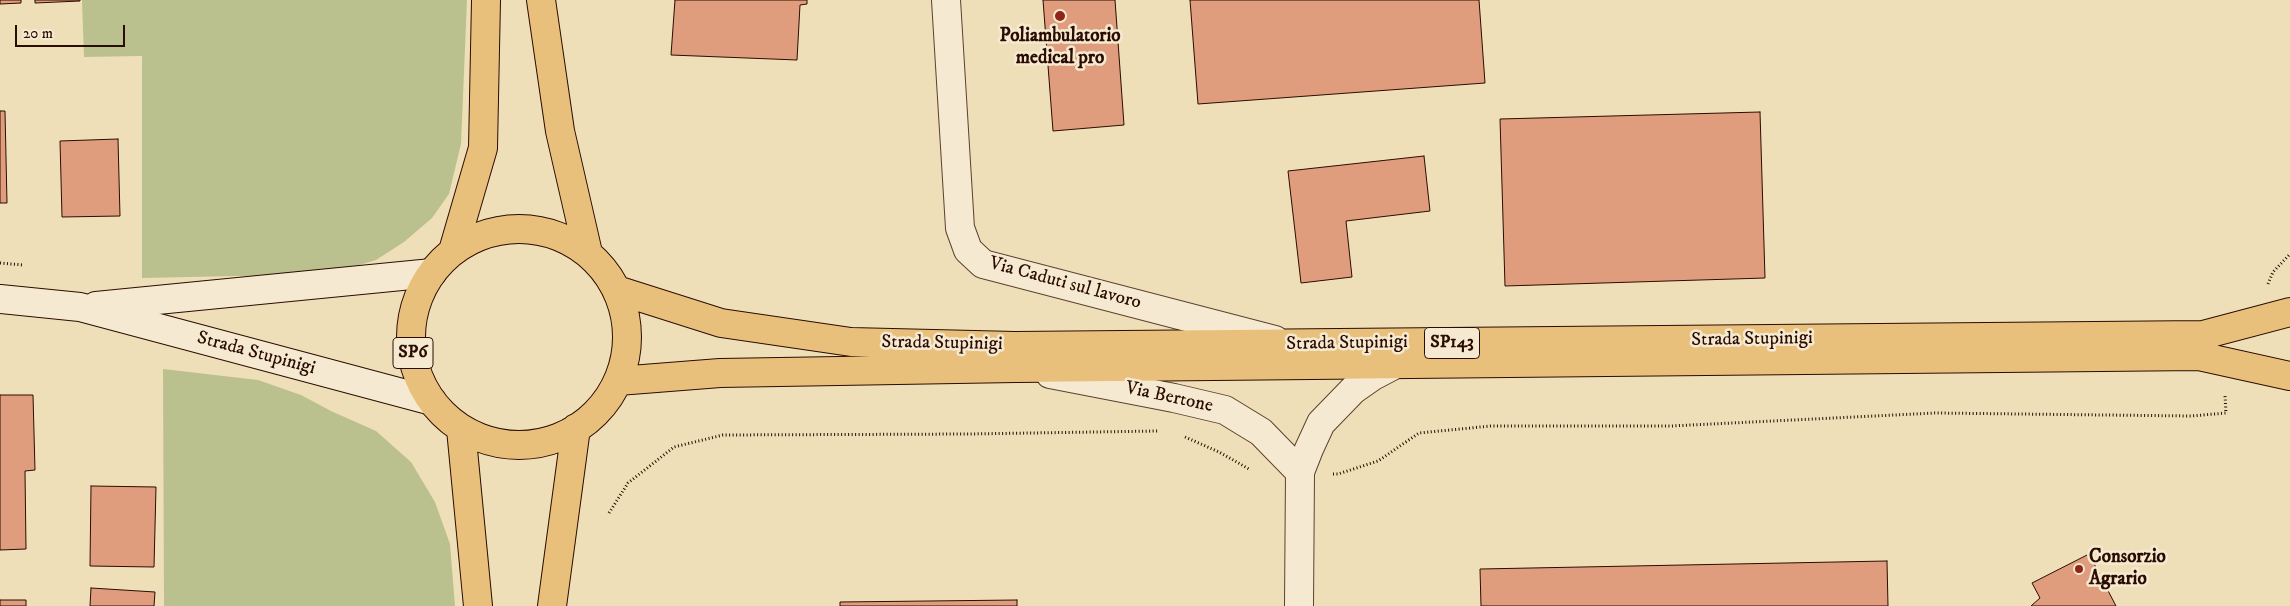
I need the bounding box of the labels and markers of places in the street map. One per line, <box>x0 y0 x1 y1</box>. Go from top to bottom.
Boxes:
marker: Poliambulatorio medical pro <box>1053 9 1067 23</box>
place label: Poliambulatorio medical pro <box>999 26 1121 70</box>
place label: Consorzio Agrario <box>2089 547 2166 591</box>
marker: Consorzio Agrario <box>2073 563 2085 575</box>

